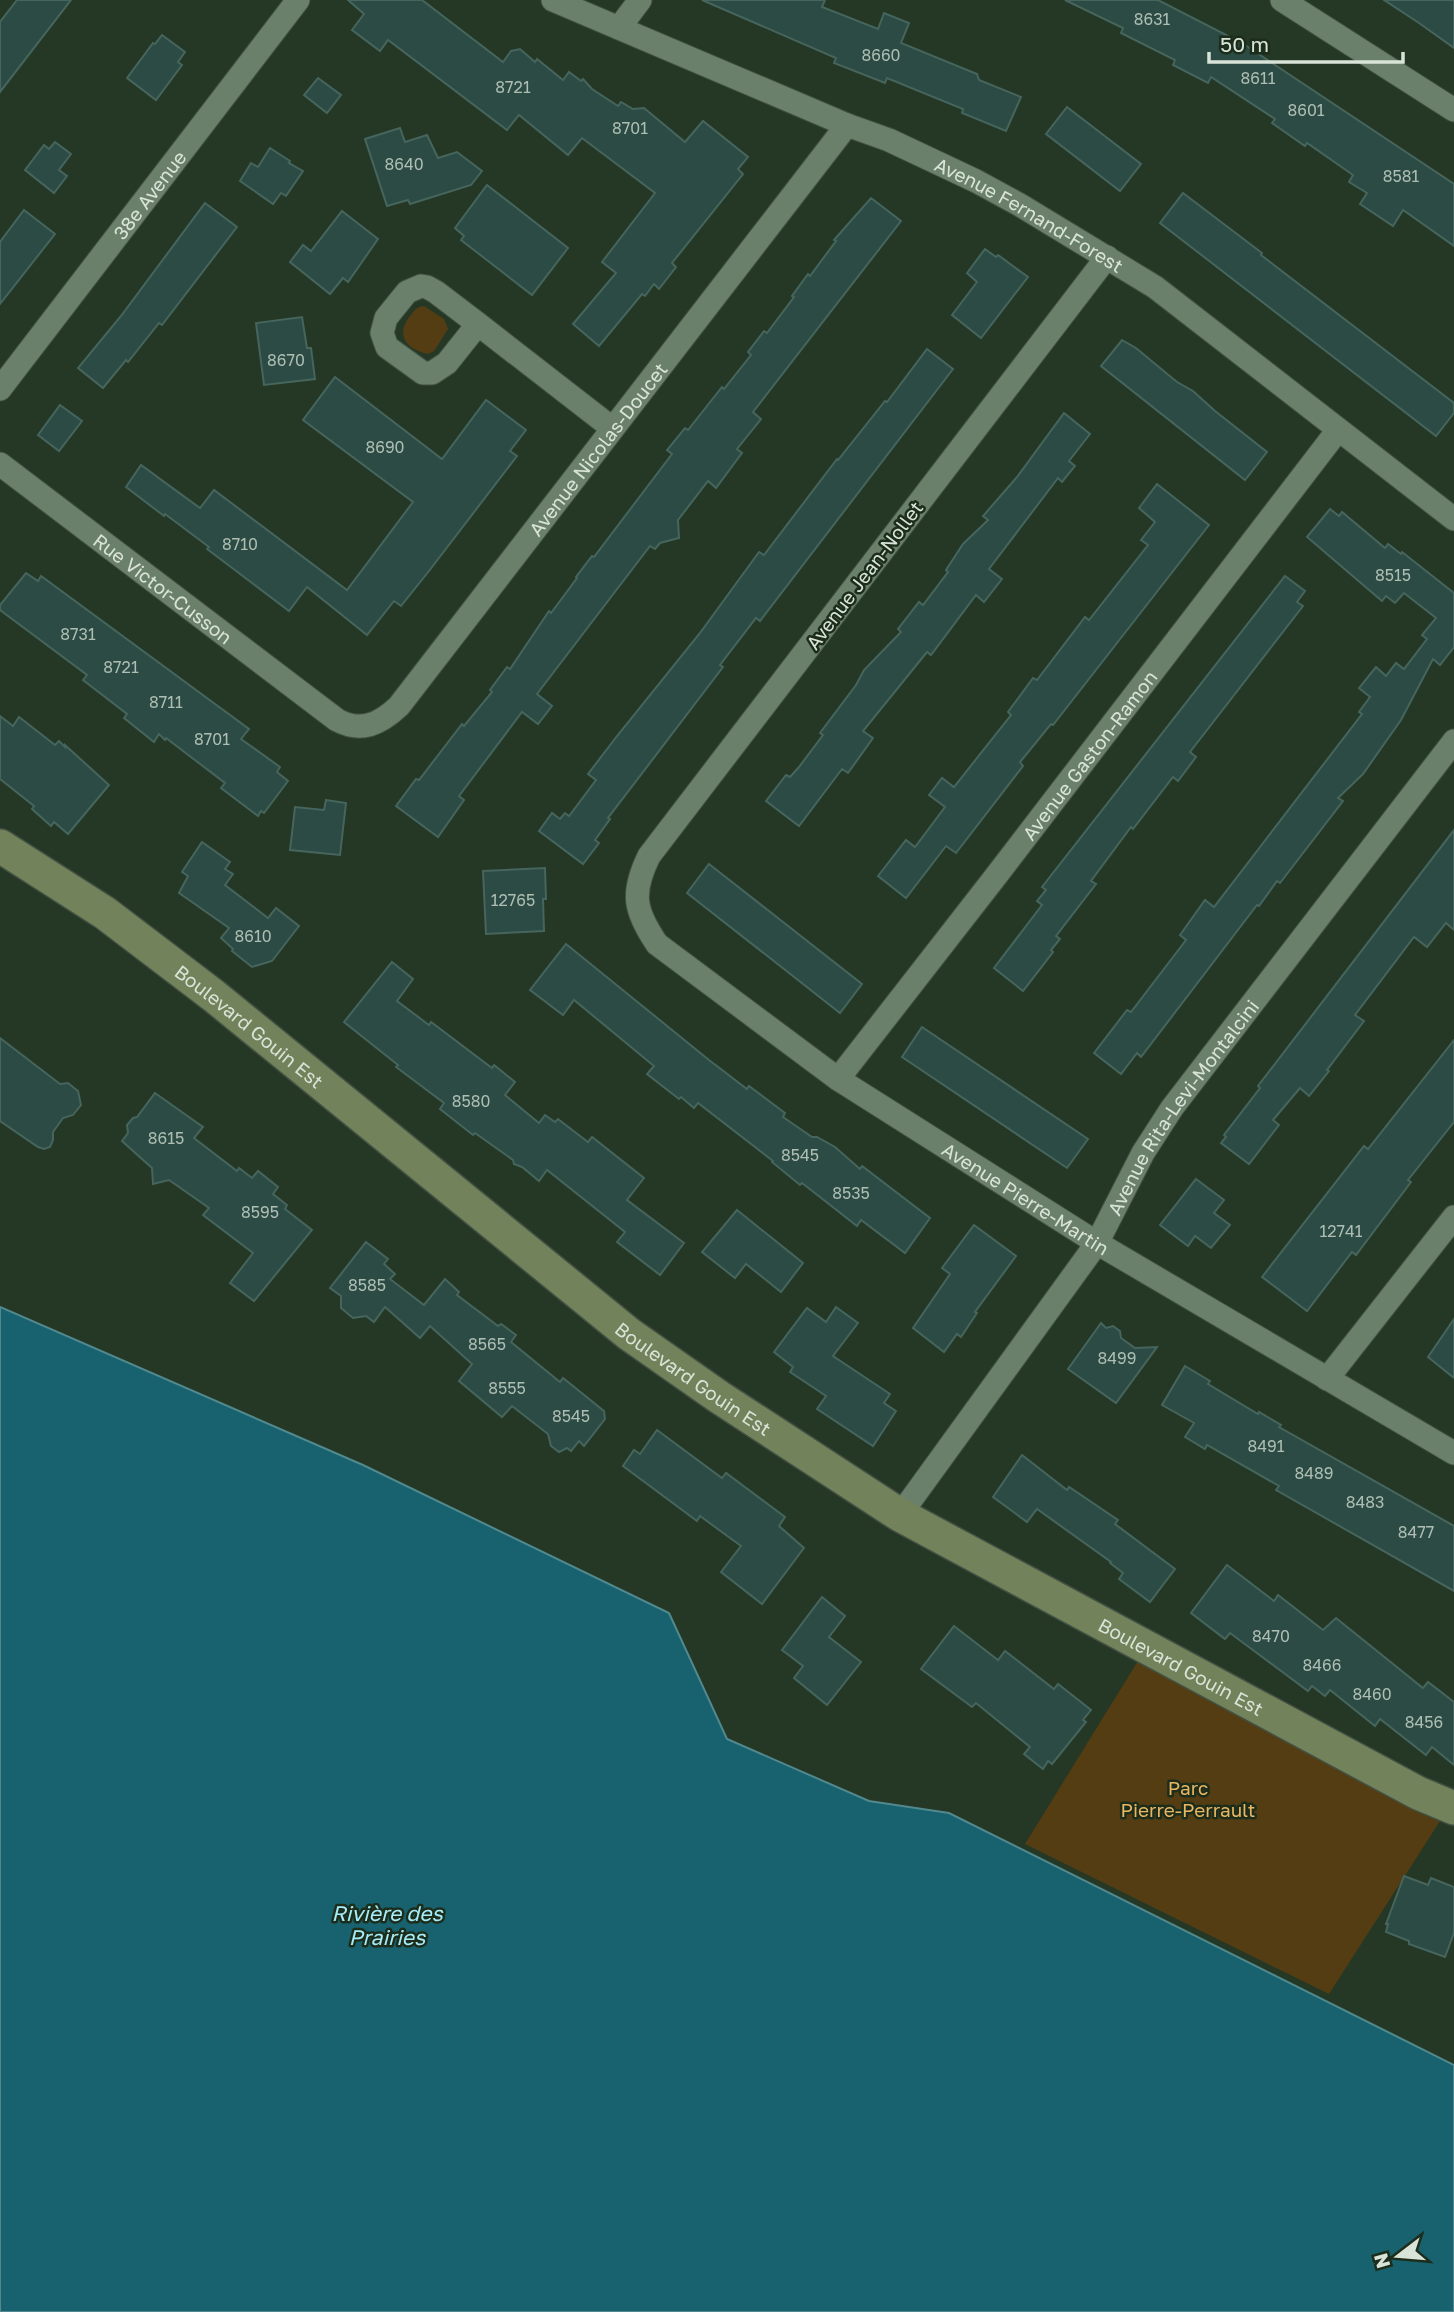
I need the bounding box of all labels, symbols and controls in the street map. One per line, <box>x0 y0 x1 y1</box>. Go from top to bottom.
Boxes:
house number: 8631 <box>1134 9 1171 29</box>
scale bar <box>1209 21 1403 65</box>
text: 50 m <box>1220 31 1269 57</box>
house number: 8660 <box>861 45 901 65</box>
house number: 8611 <box>1241 68 1276 88</box>
house number: 8721 <box>495 77 531 97</box>
house number: 8601 <box>1287 100 1325 120</box>
house number: 8701 <box>612 118 648 138</box>
street label: 38e Avenue <box>108 146 190 243</box>
street label: Avenue Fernand-Forest <box>932 152 1128 277</box>
house number: 8640 <box>384 154 424 174</box>
house number: 8581 <box>1383 166 1420 186</box>
house number: 8670 <box>267 350 305 370</box>
street label: Avenue Nicolas-Doucet <box>523 358 671 540</box>
house number: 8690 <box>365 437 405 457</box>
street label: Avenue Jean-Nollet <box>801 496 927 654</box>
street label: Rue Victor-Cusson <box>89 528 237 648</box>
house number: 8710 <box>222 534 258 554</box>
house number: 8515 <box>1375 565 1411 585</box>
house number: 8731 <box>60 624 96 644</box>
house number: 8721 <box>103 657 139 677</box>
street label: Avenue Gaston-Ramon <box>1017 665 1161 844</box>
house number: 8711 <box>149 692 183 712</box>
house number: 8701 <box>194 729 230 749</box>
house number: 12765 <box>491 890 535 910</box>
house number: 8610 <box>234 926 272 946</box>
street label: Boulevard Gouin Est <box>171 959 329 1092</box>
street label: Avenue Rita-Levi-Montalcini <box>1102 995 1263 1218</box>
house number: 8580 <box>452 1091 490 1111</box>
house number: 8615 <box>148 1128 184 1148</box>
street label: Avenue Pierre-Martin <box>938 1137 1113 1259</box>
house number: 8545 <box>781 1145 819 1165</box>
house number: 8535 <box>832 1183 870 1203</box>
house number: 8595 <box>241 1202 279 1222</box>
house number: 12741 <box>1319 1221 1363 1241</box>
house number: 8585 <box>348 1275 386 1295</box>
street label: Boulevard Gouin Est <box>611 1316 776 1440</box>
house number: 8565 <box>468 1334 506 1354</box>
house number: 8499 <box>1098 1348 1136 1368</box>
house number: 8555 <box>488 1378 526 1398</box>
house number: 8545 <box>552 1406 590 1426</box>
house number: 8491 <box>1248 1436 1285 1456</box>
house number: 8489 <box>1295 1463 1333 1483</box>
house number: 8483 <box>1346 1492 1384 1512</box>
house number: 8477 <box>1398 1522 1434 1542</box>
street label: Boulevard Gouin Est <box>1095 1612 1268 1720</box>
house number: 8470 <box>1252 1626 1290 1646</box>
house number: 8466 <box>1303 1655 1341 1675</box>
house number: 8460 <box>1352 1684 1392 1704</box>
house number: 8456 <box>1405 1712 1443 1732</box>
park label: Parc Pierre-Perrault <box>1121 1776 1255 1821</box>
water label: Rivière des Prairies <box>331 1900 443 1950</box>
north arrow <box>1363 2221 1433 2291</box>
text: N <box>1368 2251 1394 2271</box>

